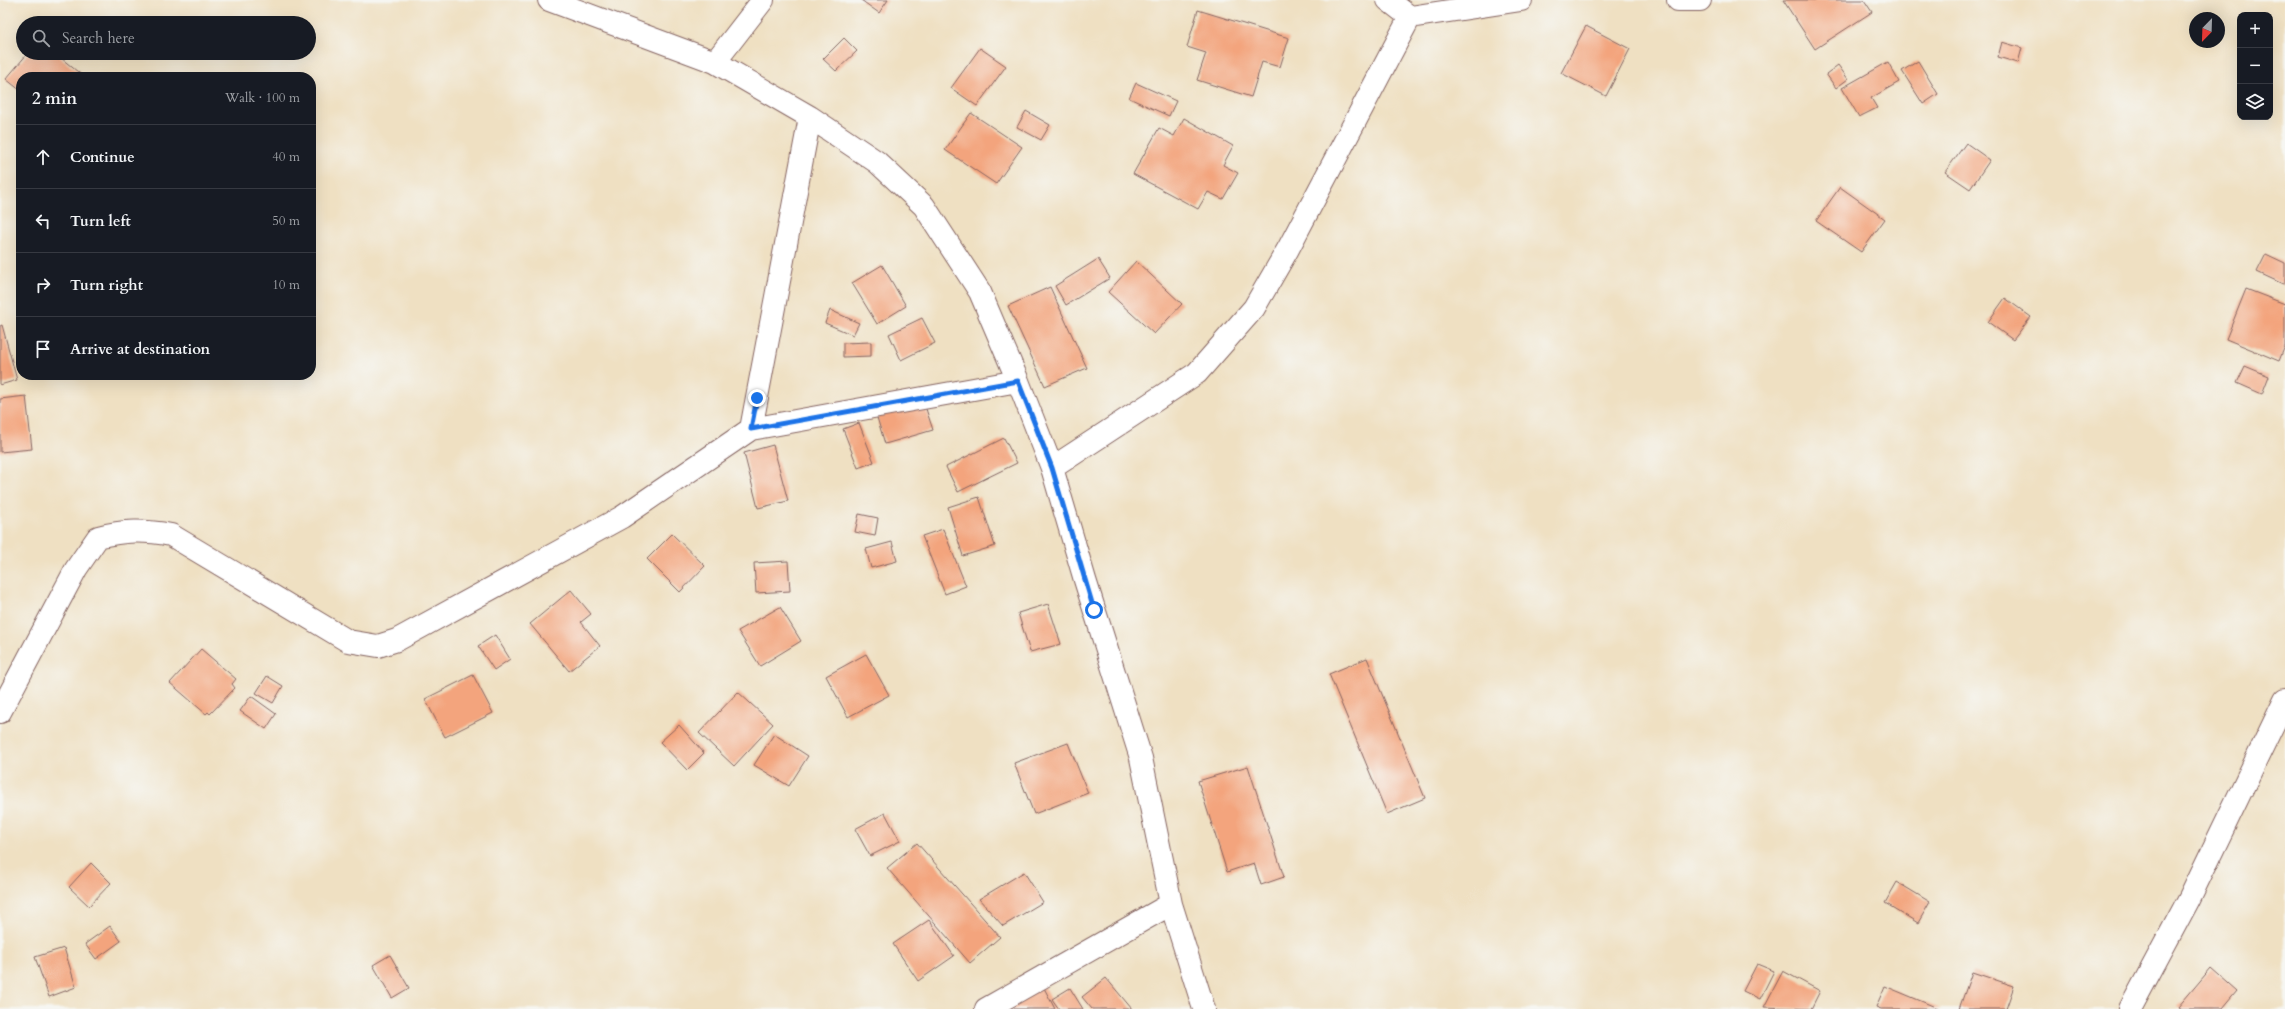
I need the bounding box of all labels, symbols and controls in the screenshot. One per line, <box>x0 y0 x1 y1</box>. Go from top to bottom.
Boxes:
north arrow <box>2189 12 2225 48</box>
map controls <box>2237 12 2273 120</box>
button: + <box>2237 12 2273 48</box>
search box <box>16 16 316 60</box>
icon: search <box>30 27 52 49</box>
text: Search here <box>62 28 135 48</box>
button: − <box>2237 48 2273 84</box>
button: layers <box>2237 84 2273 120</box>
text: 2 min <box>32 87 77 110</box>
text: Walk · 100 m <box>225 89 300 107</box>
icon: ahead <box>32 146 54 168</box>
text: Continue <box>70 147 135 167</box>
text: 40 m <box>272 148 300 166</box>
icon: left <box>32 210 54 232</box>
text: Turn left <box>70 211 131 231</box>
text: 50 m <box>272 212 300 230</box>
icon: right <box>32 274 54 296</box>
text: Turn right <box>70 275 143 295</box>
text: 10 m <box>272 276 300 294</box>
icon: arrive <box>32 338 54 360</box>
text: Arrive at destination <box>70 339 210 359</box>
route end <box>748 389 766 407</box>
route start <box>1085 601 1103 619</box>

